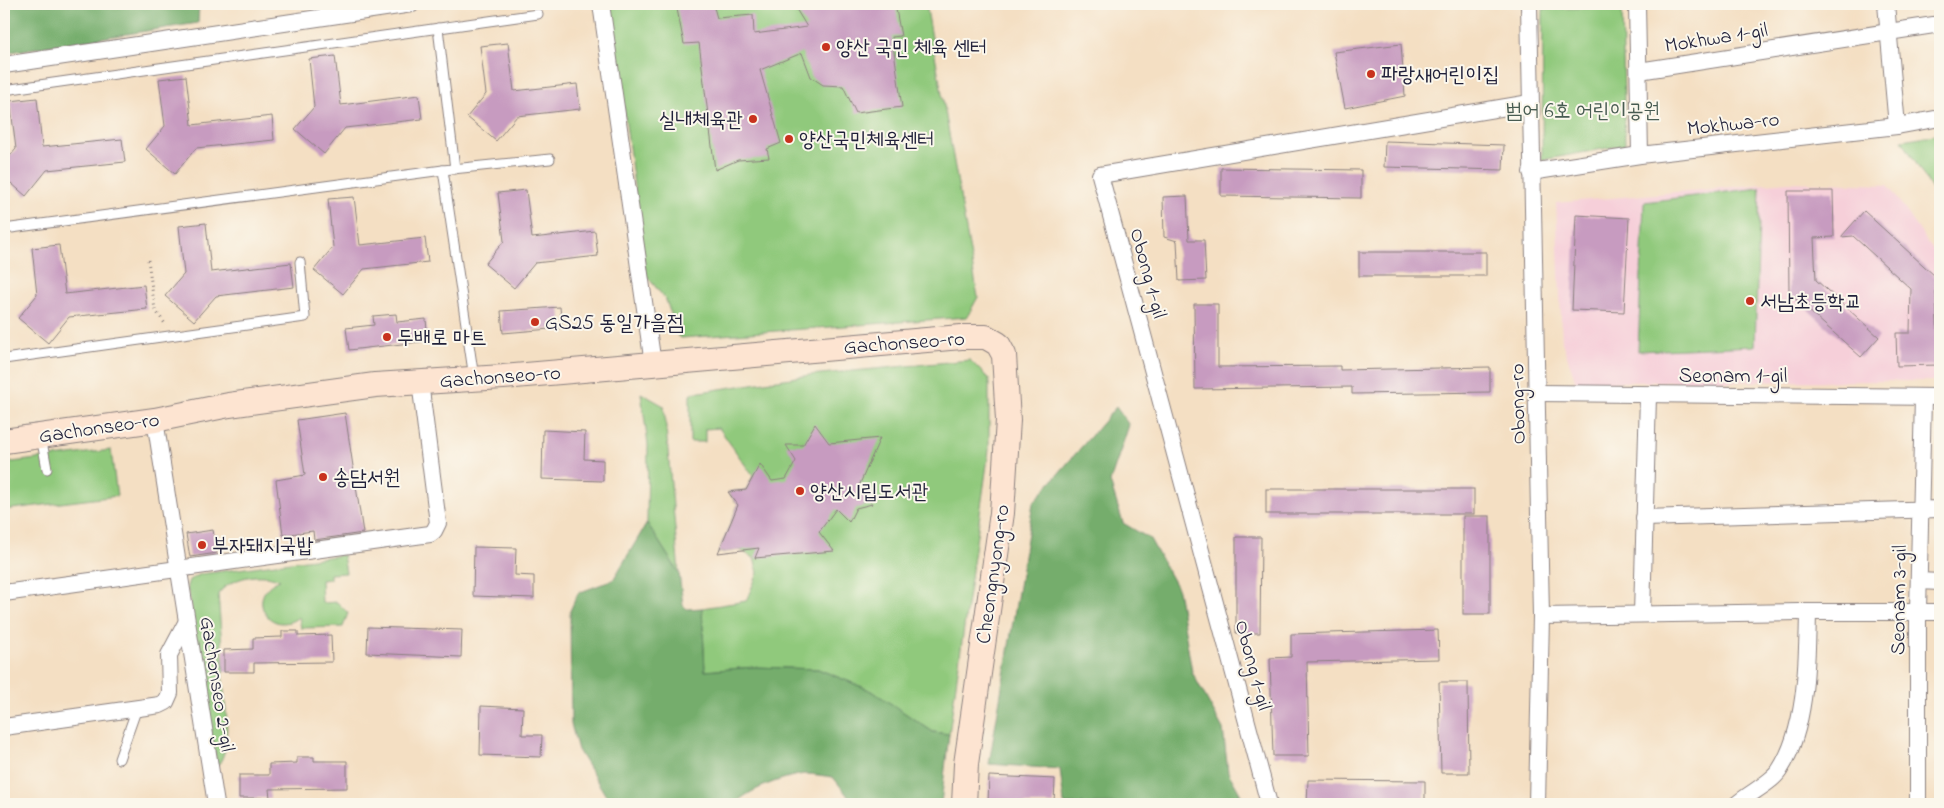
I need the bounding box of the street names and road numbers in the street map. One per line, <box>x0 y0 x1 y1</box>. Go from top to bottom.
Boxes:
street label: Mokhwa 1-gil <box>1663 16 1770 64</box>
street label: Mokhwa-ro <box>1686 105 1781 145</box>
street label: Obong 1-gil <box>1119 225 1173 322</box>
street label: Gachonseo-ro <box>843 325 966 363</box>
street label: Gachonseo-ro <box>439 359 562 397</box>
street label: Seonam 1-gil <box>1679 362 1787 394</box>
street label: Obong-ro <box>1503 363 1537 445</box>
street label: Gachonseo-ro <box>37 406 162 452</box>
street label: Cheongnyong-ro <box>969 503 1021 646</box>
street label: Seonam 3-gil <box>1884 545 1918 656</box>
street label: Gachonseo 2-gil <box>189 615 242 754</box>
street label: Obong 1-gil <box>1224 617 1278 714</box>

